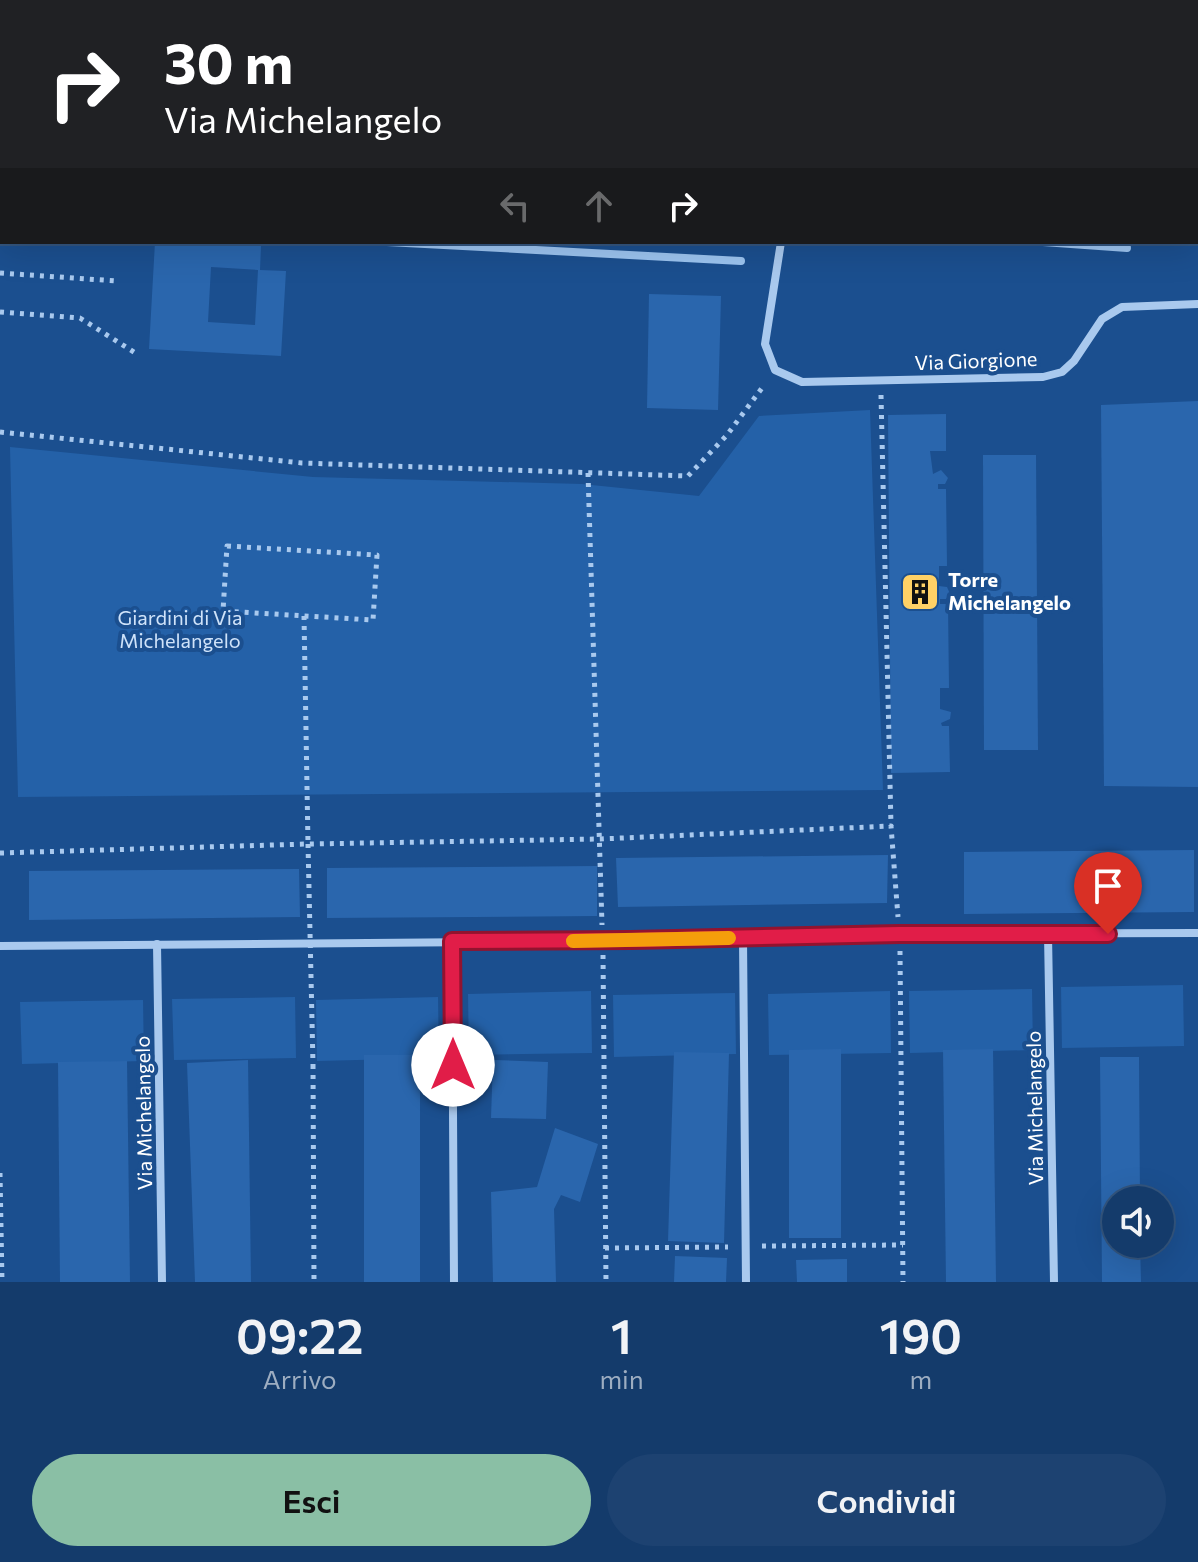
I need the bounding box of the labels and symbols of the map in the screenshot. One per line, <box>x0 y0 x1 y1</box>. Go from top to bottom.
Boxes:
street label: Via Giorgione <box>914 346 1038 374</box>
place label: Torre Michelangelo <box>948 567 1071 614</box>
building icon: Torre Michelangelo <box>899 571 941 613</box>
park label: Giardini di Via Michelangelo <box>118 605 242 652</box>
pin <box>1074 852 1142 934</box>
position arrow <box>411 1023 495 1107</box>
street label: Via Michelangelo <box>1021 1031 1047 1186</box>
street label: Via Michelangelo <box>130 1036 156 1191</box>

